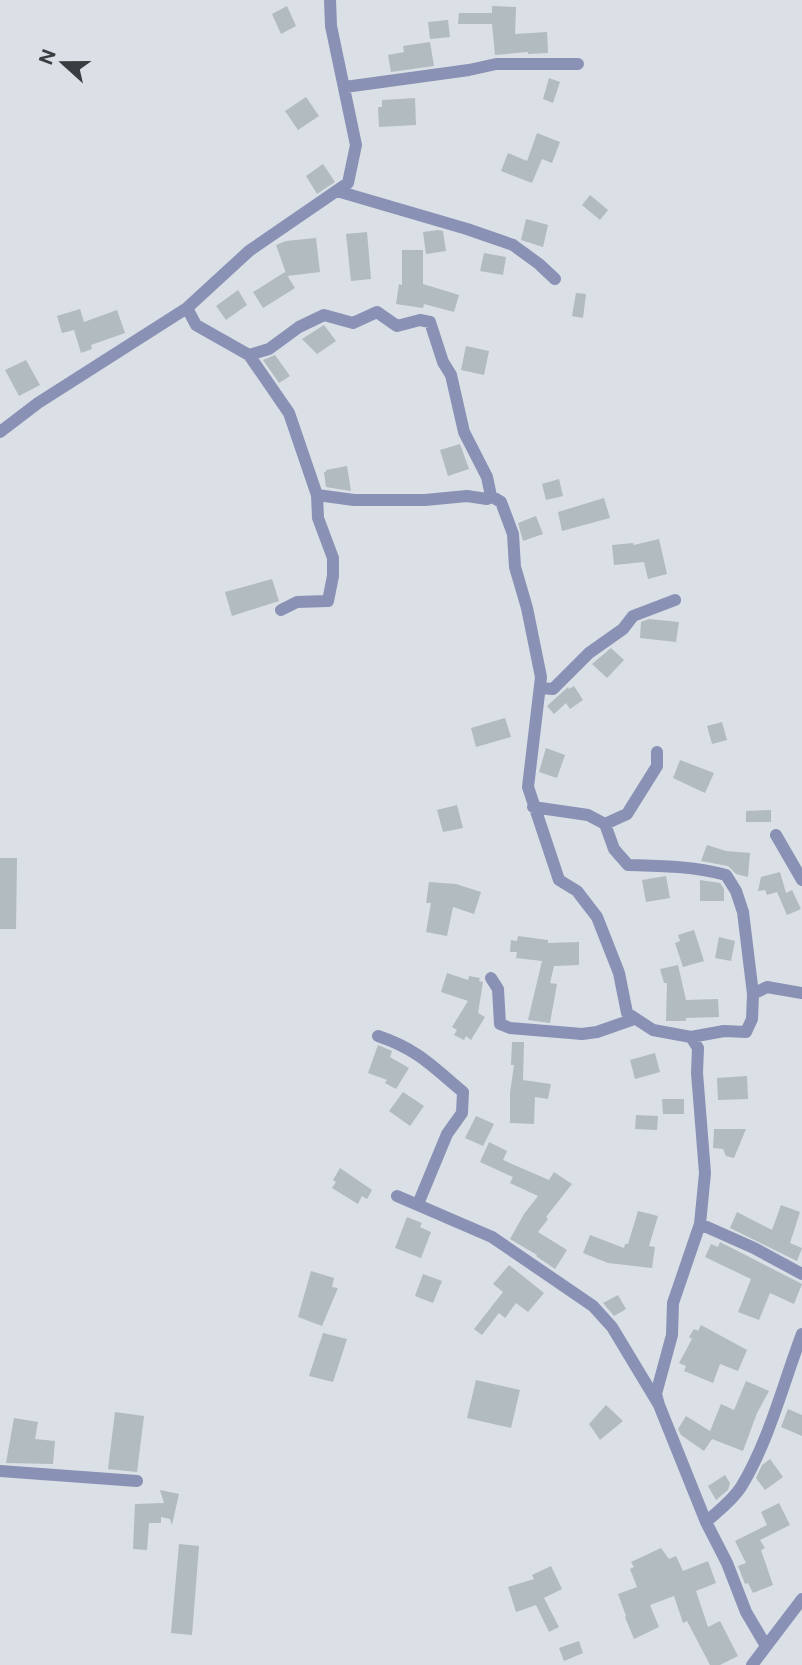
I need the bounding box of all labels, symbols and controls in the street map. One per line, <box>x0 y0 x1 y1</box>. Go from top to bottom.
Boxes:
north arrow <box>28 28 98 98</box>
text: N <box>34 46 60 68</box>

